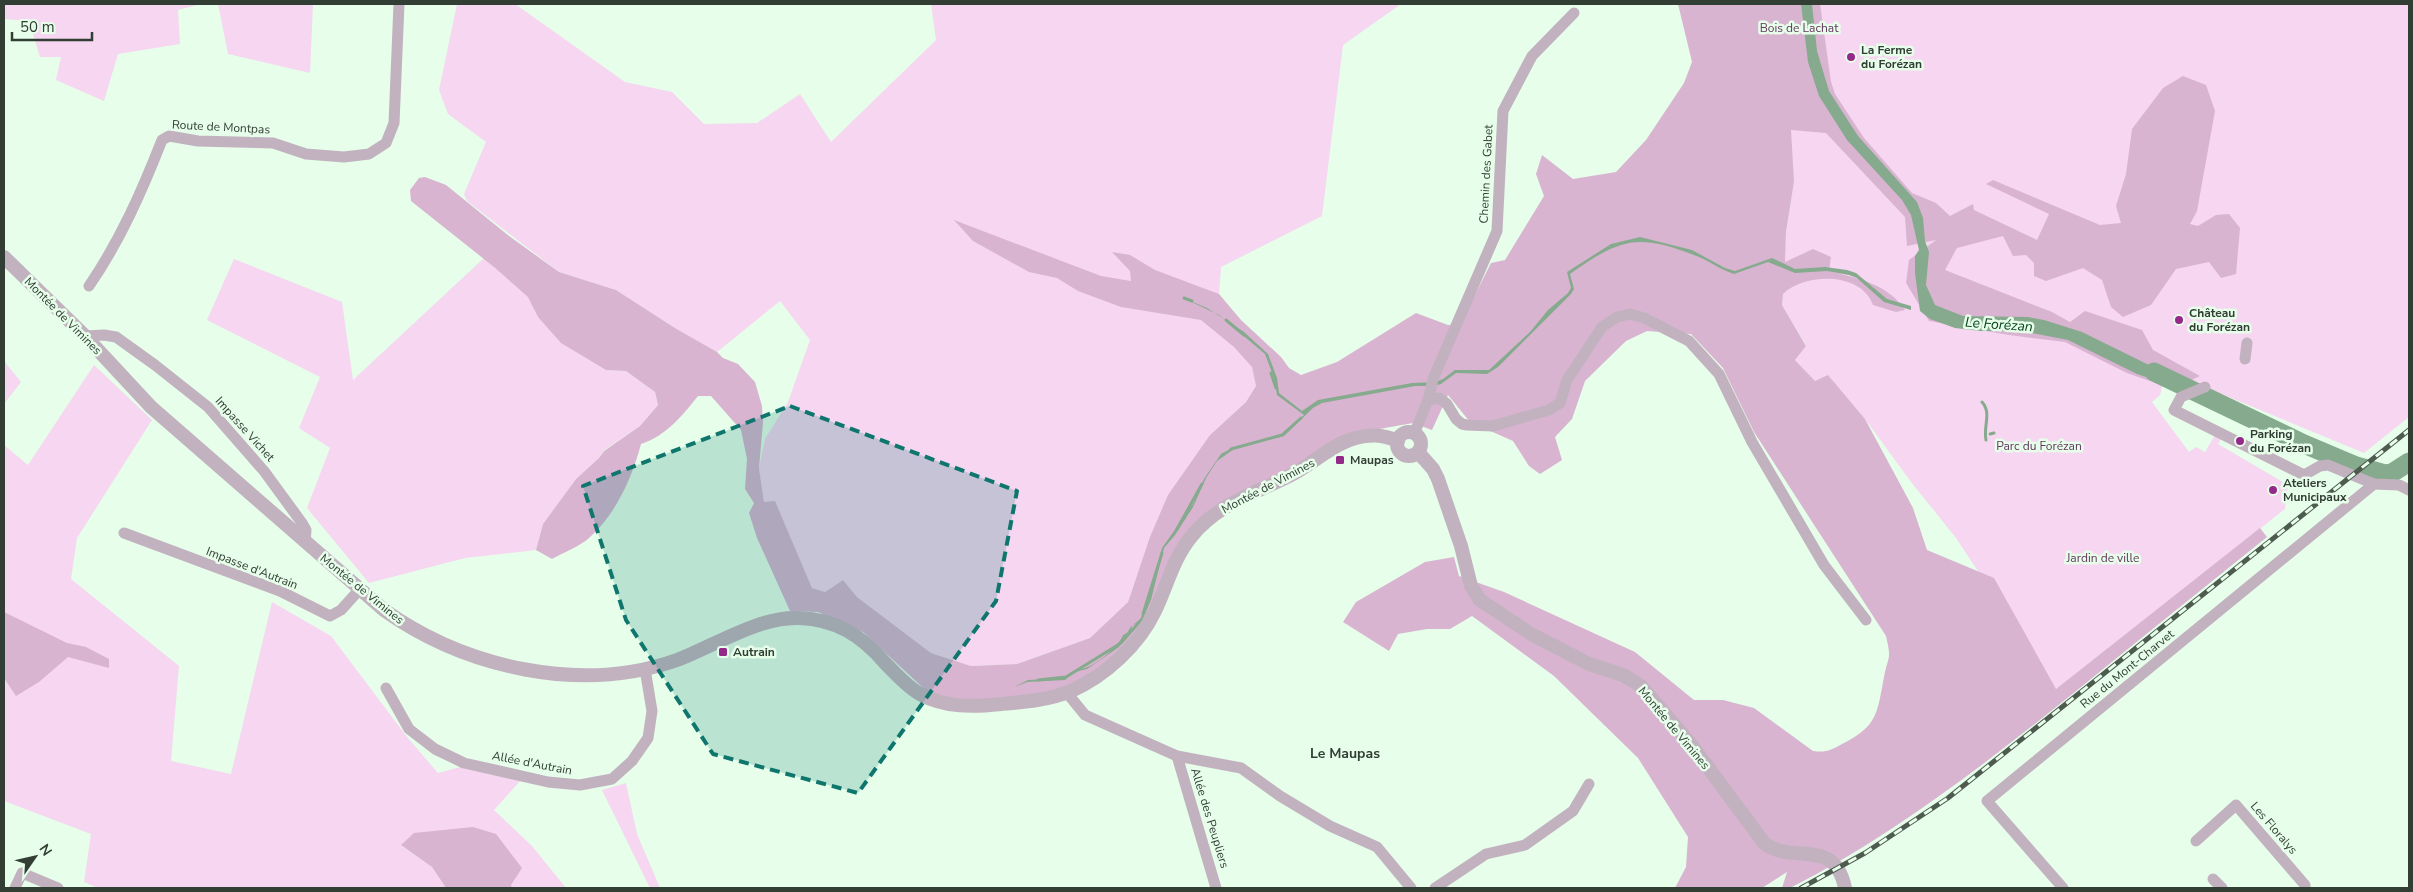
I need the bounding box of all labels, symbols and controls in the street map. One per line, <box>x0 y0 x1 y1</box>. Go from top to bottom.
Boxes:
scale bar <box>12 10 92 42</box>
text: 50 m <box>20 17 55 37</box>
park label: Bois de Lachat <box>1760 20 1839 36</box>
place label: La Ferme du Forézan <box>1861 42 1922 72</box>
marker: La Ferme du Forézan <box>1845 51 1857 63</box>
street label: Route de Montpas <box>171 116 271 138</box>
street label: Chemin des Gabet <box>1475 123 1497 224</box>
street label: Montée de Vimines <box>21 274 105 358</box>
place label: Château du Forézan <box>2189 305 2250 335</box>
water label: Le Forézan <box>1964 313 2034 336</box>
marker: Château du Forézan <box>2173 314 2185 326</box>
street label: Impasse Vichet <box>212 393 279 465</box>
place label: Parking du Forézan <box>2250 426 2311 456</box>
marker: Parking du Forézan <box>2234 435 2246 447</box>
park label: Parc du Forézan <box>1996 438 2082 454</box>
place label: Maupas <box>1350 452 1394 468</box>
marker: Maupas <box>1334 454 1346 466</box>
street label: Montée de Vimines <box>1219 455 1318 517</box>
place label: Ateliers Municipaux <box>2283 475 2347 505</box>
marker: Ateliers Municipaux <box>2267 484 2279 496</box>
street label: Impasse d'Autrain <box>204 543 300 593</box>
street label: Montée de Vimines <box>317 550 407 628</box>
park label: Jardin de ville <box>2065 550 2140 566</box>
street label: Rue du Mont-Charvet <box>2077 626 2178 712</box>
place label: Autrain <box>733 644 775 660</box>
marker: Autrain <box>717 646 729 658</box>
street label: Montée de Vimines <box>1635 683 1713 773</box>
district label: Le Maupas <box>1310 744 1380 763</box>
street label: Allée d'Autrain <box>491 747 573 779</box>
street label: Allée des Peupliers <box>1187 766 1233 870</box>
street label: Les Floralys <box>2247 798 2301 858</box>
north arrow <box>10 832 60 882</box>
text: N <box>35 840 56 860</box>

